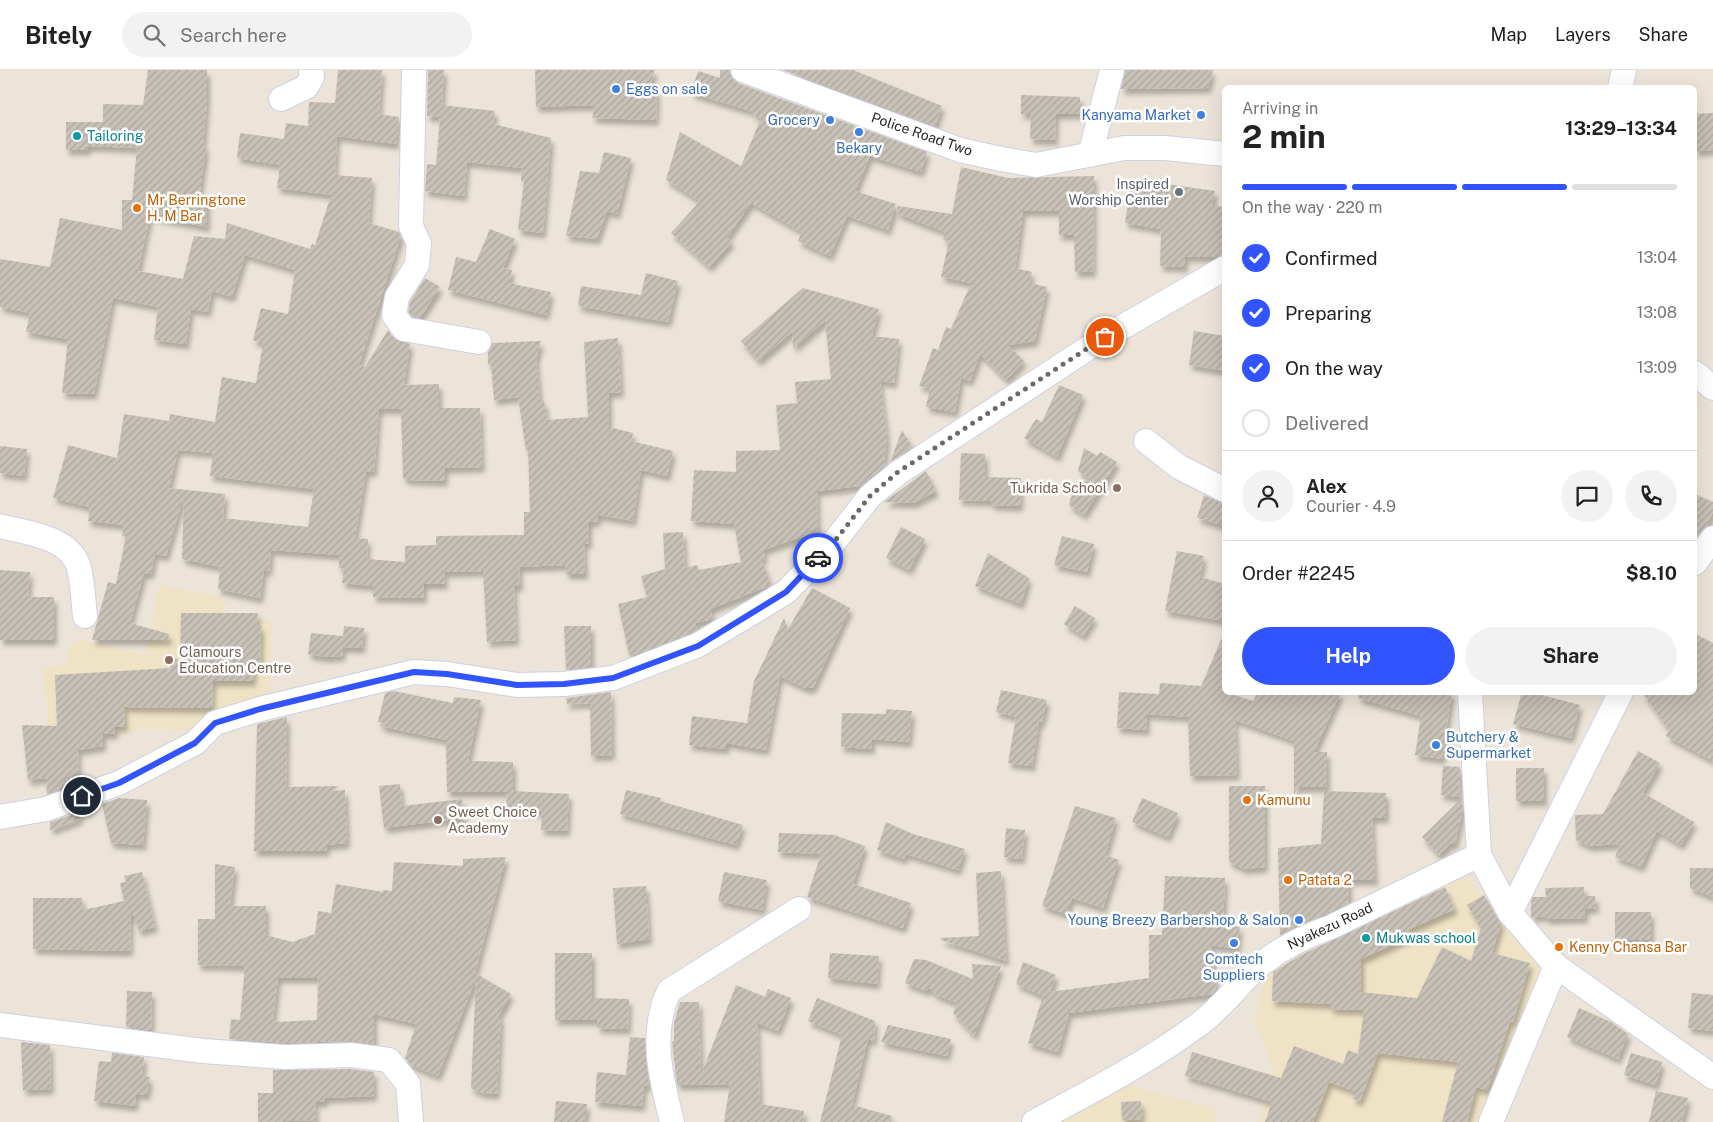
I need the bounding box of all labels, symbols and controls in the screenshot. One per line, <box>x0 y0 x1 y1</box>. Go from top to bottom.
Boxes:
search box <box>122 12 472 57</box>
text: Bitely <box>25 21 92 49</box>
icon: search <box>140 21 168 49</box>
text: Search here <box>180 24 287 46</box>
text: Map <box>1491 24 1527 45</box>
text: Layers <box>1555 24 1611 45</box>
text: Share <box>1639 24 1688 45</box>
place label: Eggs on sale <box>626 81 708 97</box>
marker: Eggs on sale <box>610 83 622 95</box>
text: Arriving in <box>1242 99 1318 118</box>
place label: Kanyama Market <box>1082 107 1191 123</box>
street label: Police Road Two <box>869 109 975 159</box>
marker: Kanyama Market <box>1195 109 1207 121</box>
place label: Grocery <box>768 112 821 128</box>
marker: Grocery <box>824 114 836 126</box>
text: 13:29–13:34 <box>1565 117 1677 139</box>
text: 2 min <box>1242 118 1326 155</box>
marker: Bekary <box>853 126 865 138</box>
place label: Tailoring <box>87 128 144 144</box>
marker: Tailoring <box>71 130 83 142</box>
place label: Bekary <box>836 140 882 156</box>
place label: Inspired Worship Center <box>1069 176 1169 208</box>
marker: Inspired Worship Center <box>1173 186 1185 198</box>
place label: Mr Berringtone H. M Bar <box>147 192 246 224</box>
text: On the way · 220 m <box>1242 198 1382 217</box>
marker: Mr Berringtone H. M Bar <box>131 202 143 214</box>
icon: check <box>1242 244 1270 272</box>
text: Confirmed <box>1285 247 1378 269</box>
text: 13:04 <box>1637 248 1677 267</box>
icon: check <box>1242 299 1270 327</box>
text: Preparing <box>1285 302 1372 324</box>
text: 13:08 <box>1637 303 1677 322</box>
pin <box>1084 316 1126 358</box>
icon: bag <box>1091 323 1119 351</box>
icon: check <box>1242 354 1270 382</box>
text: On the way <box>1285 357 1383 379</box>
text: 13:09 <box>1637 358 1677 377</box>
text: Delivered <box>1285 412 1369 434</box>
button: person <box>1242 470 1294 522</box>
button: chat <box>1561 470 1613 522</box>
button: phone <box>1625 470 1677 522</box>
text: Alex <box>1306 475 1347 497</box>
place label: Tukrida School <box>1010 480 1107 496</box>
marker: Tukrida School <box>1111 482 1123 494</box>
text: Courier · 4.9 <box>1306 497 1396 516</box>
courier <box>793 533 843 583</box>
icon: car <box>804 544 832 572</box>
text: Order #2245 <box>1242 562 1355 584</box>
text: $8.10 <box>1626 562 1677 584</box>
button: Help <box>1242 627 1455 685</box>
button: Share <box>1465 627 1677 685</box>
place label: Clamours Education Centre <box>179 644 291 676</box>
marker: Clamours Education Centre <box>163 654 175 666</box>
place label: Butchery & Supermarket <box>1446 729 1531 761</box>
marker: Butchery & Supermarket <box>1430 739 1442 751</box>
pin <box>61 775 103 817</box>
icon: home <box>68 782 96 810</box>
place label: Kamunu <box>1257 792 1311 808</box>
marker: Kamunu <box>1241 794 1253 806</box>
place label: Sweet Choice Academy <box>448 804 537 836</box>
marker: Sweet Choice Academy <box>432 814 444 826</box>
place label: Patata 2 <box>1298 872 1352 888</box>
marker: Patata 2 <box>1282 874 1294 886</box>
street label: Nyakezu Road <box>1285 899 1375 953</box>
place label: Young Breezy Barbershop & Salon <box>1068 912 1289 928</box>
marker: Young Breezy Barbershop & Salon <box>1293 914 1305 926</box>
place label: Mukwas school <box>1376 930 1476 946</box>
marker: Mukwas school <box>1360 932 1372 944</box>
marker: Comtech Suppliers <box>1228 937 1240 949</box>
place label: Kenny Chansa Bar <box>1569 939 1687 955</box>
marker: Kenny Chansa Bar <box>1553 941 1565 953</box>
place label: Comtech Suppliers <box>1203 951 1265 983</box>

